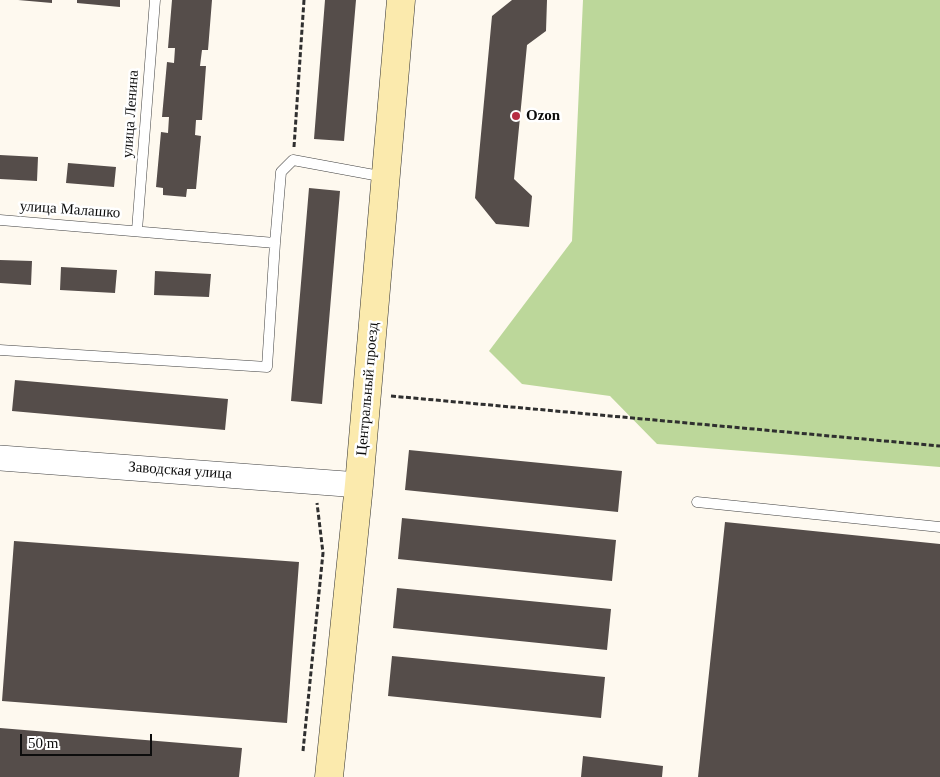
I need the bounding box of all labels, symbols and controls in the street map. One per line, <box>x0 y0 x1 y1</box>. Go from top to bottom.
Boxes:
street label: улица Ленина <box>119 69 143 159</box>
place label: Ozon <box>526 107 560 125</box>
marker: Ozon <box>510 110 522 122</box>
street label: улица Малашко <box>19 198 121 222</box>
street label: Центральный проезд <box>353 321 383 457</box>
street label: Заводская улица <box>128 458 232 484</box>
scale bar <box>22 724 155 756</box>
text: 50 m <box>28 735 58 751</box>

